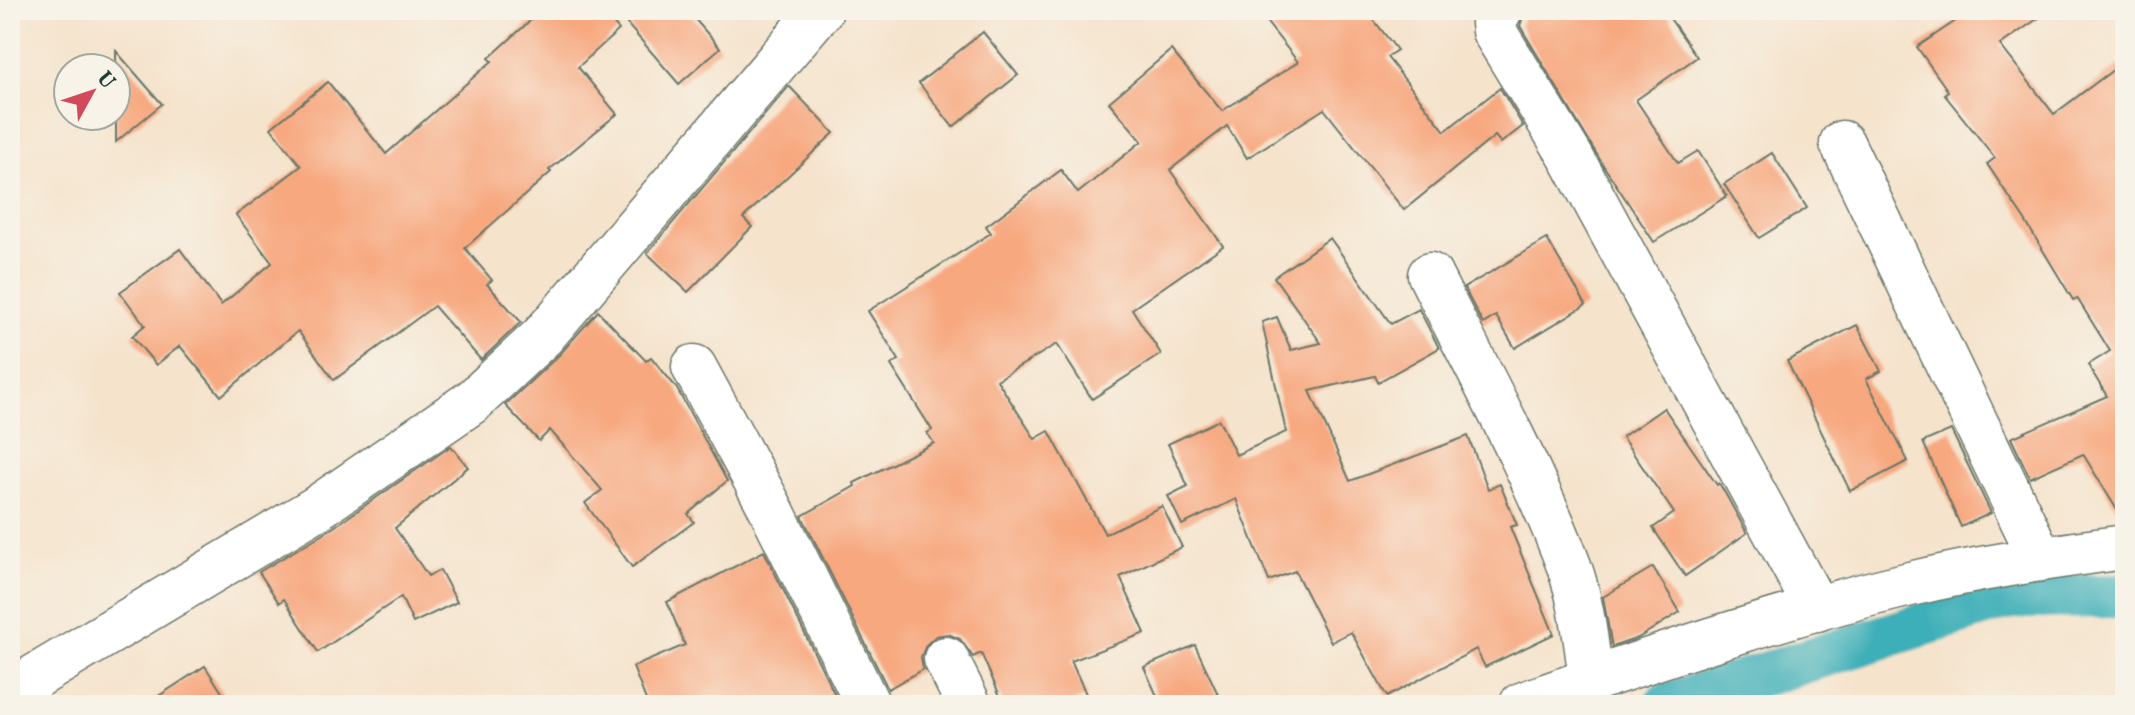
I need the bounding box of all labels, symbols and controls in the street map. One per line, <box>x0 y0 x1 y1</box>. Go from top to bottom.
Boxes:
north arrow <box>52 52 132 132</box>
text: U <box>89 65 122 96</box>

